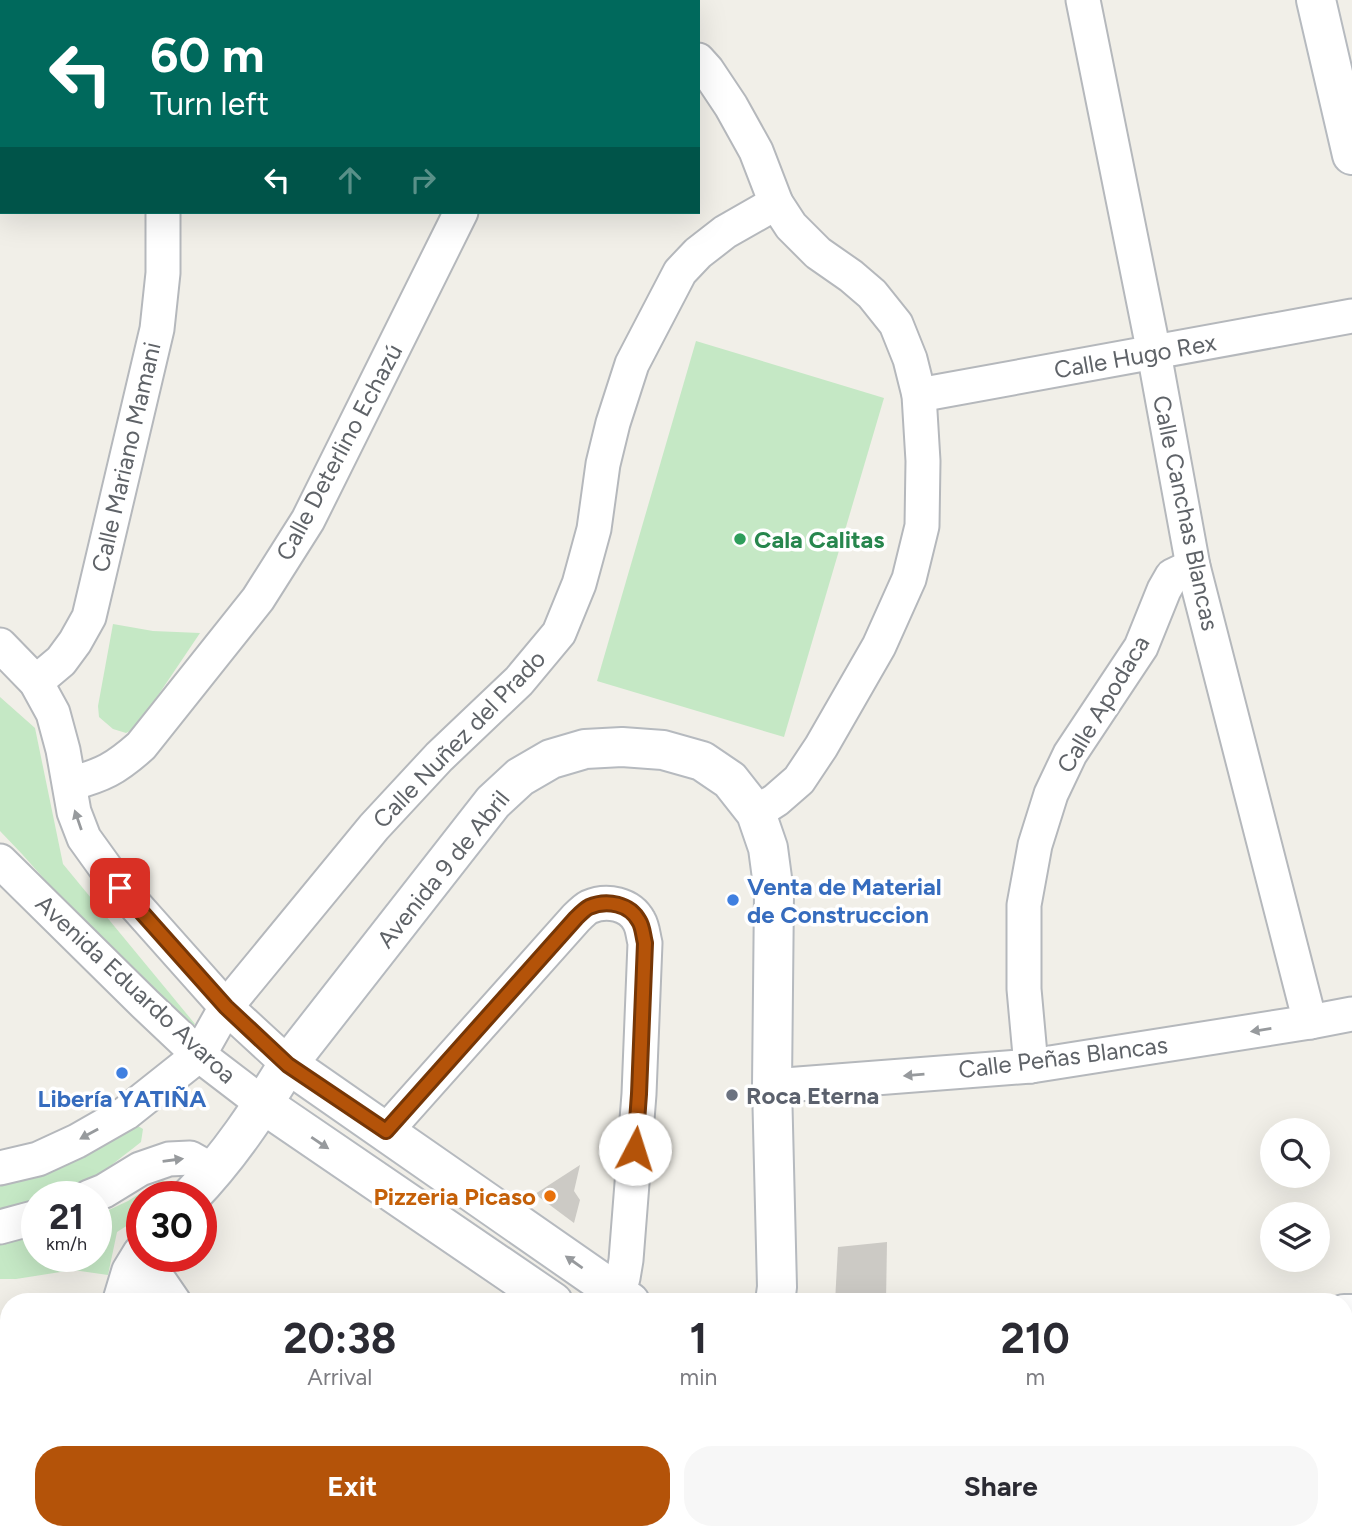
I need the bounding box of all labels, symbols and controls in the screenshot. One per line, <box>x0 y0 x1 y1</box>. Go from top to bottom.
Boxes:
text: 60 m <box>150 25 265 84</box>
icon: left <box>35 28 126 119</box>
text: Turn left <box>150 85 269 123</box>
icon: left <box>258 161 296 199</box>
icon: ahead <box>331 161 369 199</box>
icon: right <box>404 161 442 199</box>
street label: Calle Hugo Rex <box>1052 327 1219 385</box>
street label: Calle Mariano Mamani <box>85 339 167 575</box>
street label: Calle Deterlino Echazú <box>270 339 408 565</box>
street label: Calle Canchas Blancas <box>1147 393 1225 633</box>
place label: Cala Calitas <box>754 525 884 554</box>
marker: Cala Calitas <box>732 531 748 547</box>
street label: Calle Apodaca <box>1051 630 1155 778</box>
street label: Calle Nuñez del Prado <box>367 644 551 834</box>
street label: Avenida 9 de Abril <box>371 784 515 954</box>
one-way arrow <box>72 810 83 831</box>
pin <box>90 858 150 918</box>
icon: arrive <box>101 869 139 907</box>
place label: Venta de Material de Construccion <box>747 872 942 929</box>
street label: Avenida Eduardo Avaroa <box>30 889 242 1089</box>
marker: Venta de Material de Construccion <box>725 892 741 908</box>
one-way arrow <box>1250 1025 1272 1036</box>
street label: Calle Peñas Blancas <box>957 1030 1169 1084</box>
marker: Libería YATIÑA <box>114 1065 130 1081</box>
one-way arrow <box>903 1070 925 1081</box>
place label: Roca Eterna <box>746 1081 879 1110</box>
place label: Libería YATIÑA <box>38 1084 206 1113</box>
marker: Roca Eterna <box>724 1087 740 1103</box>
position arrow <box>598 1112 672 1186</box>
map controls <box>1260 1118 1330 1272</box>
button: search <box>1260 1118 1330 1188</box>
one-way arrow <box>80 1128 99 1140</box>
one-way arrow <box>310 1136 329 1149</box>
one-way arrow <box>162 1154 184 1165</box>
speed limit sign: 30 <box>126 1181 217 1272</box>
place label: Pizzeria Picaso <box>373 1182 536 1211</box>
marker: Pizzeria Picaso <box>542 1188 558 1204</box>
text: 21 <box>49 1196 84 1238</box>
button: layers <box>1260 1202 1330 1272</box>
text: km/h <box>46 1233 87 1255</box>
one-way arrow <box>565 1255 583 1269</box>
text: 20:38 <box>283 1313 396 1364</box>
text: 1 <box>690 1313 707 1364</box>
text: 210 <box>1001 1313 1070 1364</box>
text: Arrival <box>307 1363 372 1391</box>
text: min <box>680 1363 717 1391</box>
text: m <box>1025 1363 1045 1391</box>
button: Exit <box>35 1446 670 1526</box>
button: Share <box>684 1446 1318 1526</box>

